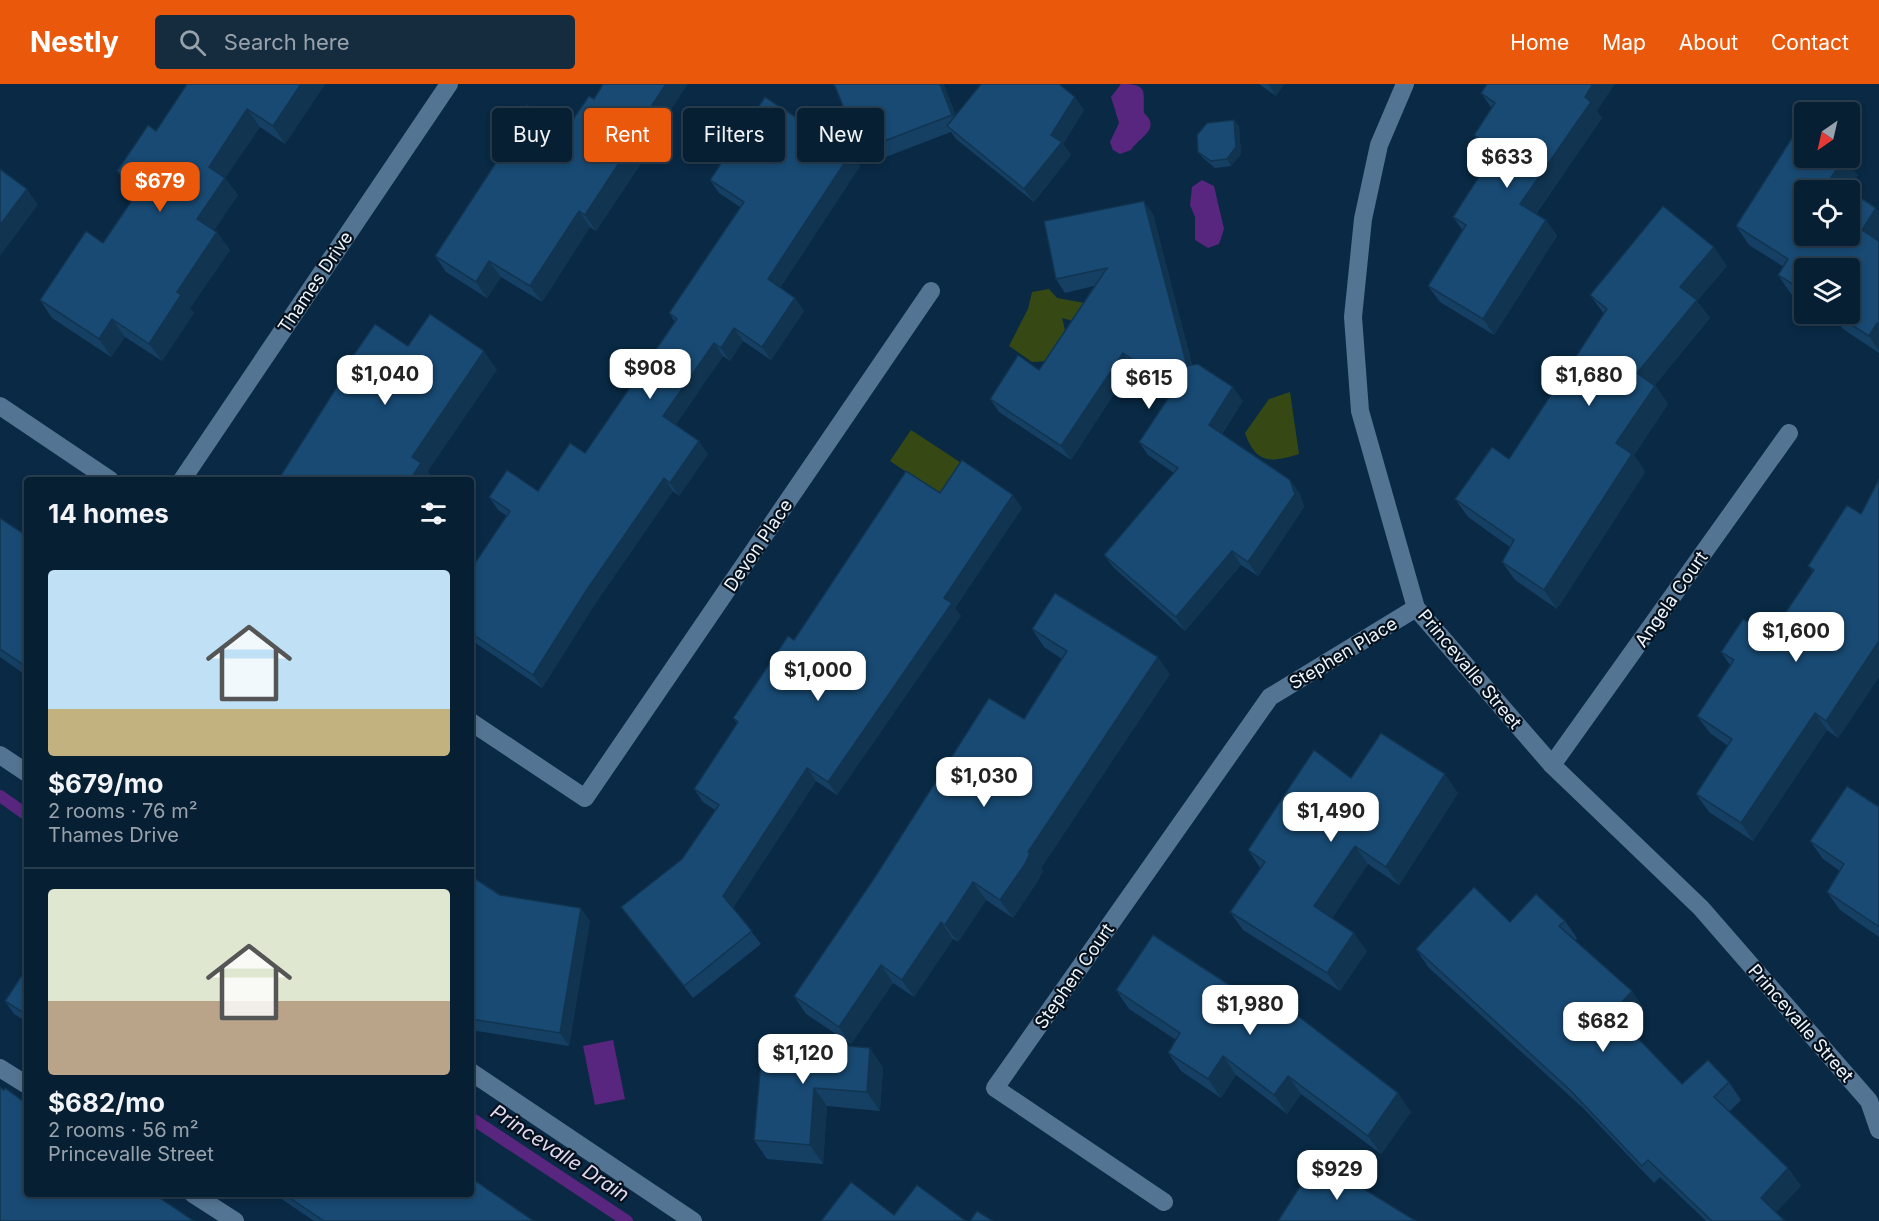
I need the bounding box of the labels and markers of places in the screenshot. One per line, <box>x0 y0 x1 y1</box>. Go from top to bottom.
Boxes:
pin: $633 <box>1471 138 1543 189</box>
pin: $679 <box>124 162 196 213</box>
pin: $908 <box>614 349 686 400</box>
pin: $1,040 <box>336 355 434 406</box>
pin: $1,680 <box>1540 356 1638 407</box>
pin: $615 <box>1113 359 1185 410</box>
pin: $1,600 <box>1747 612 1845 663</box>
pin: $1,000 <box>769 651 867 702</box>
pin: $1,030 <box>935 757 1033 808</box>
pin: $1,490 <box>1282 792 1380 843</box>
pin: $1,980 <box>1201 985 1299 1036</box>
pin: $682 <box>1567 1002 1639 1053</box>
pin: $1,120 <box>754 1034 852 1085</box>
pin: $929 <box>1301 1150 1373 1201</box>

